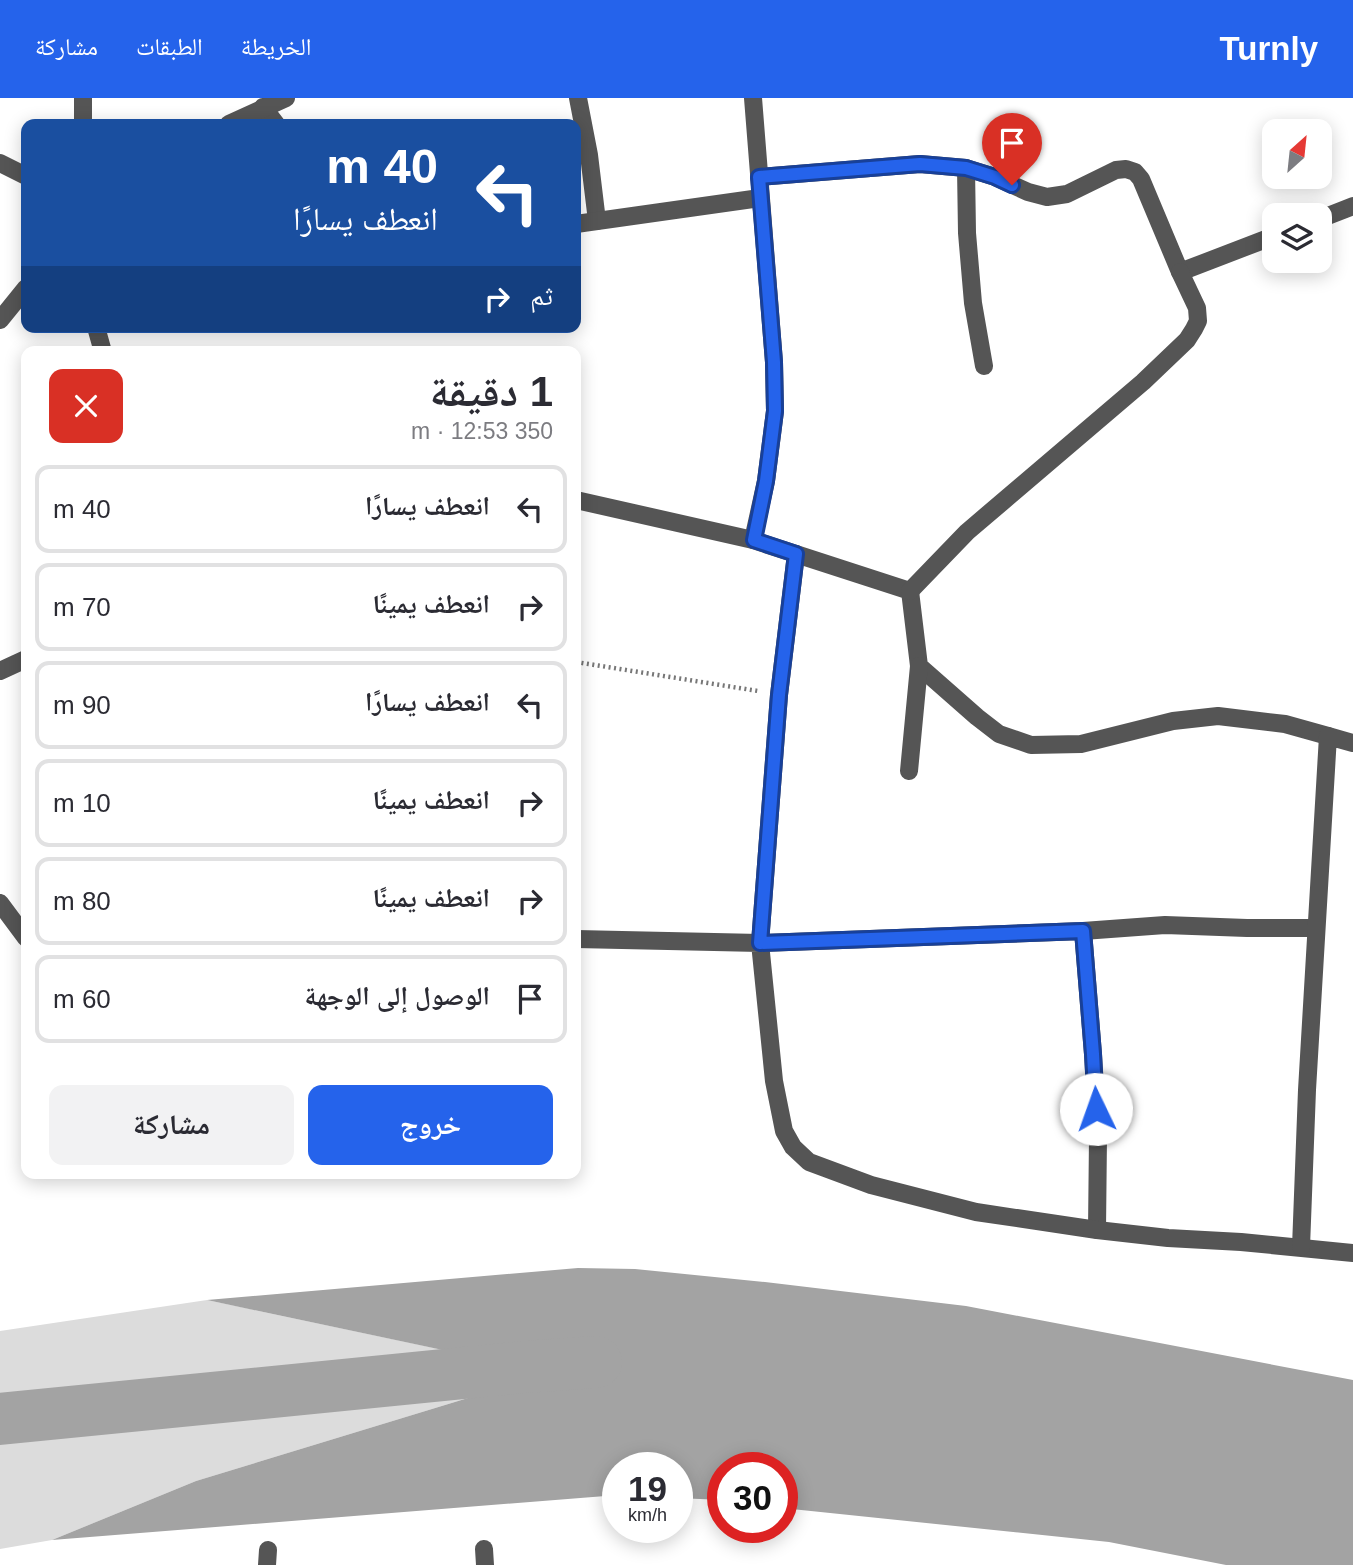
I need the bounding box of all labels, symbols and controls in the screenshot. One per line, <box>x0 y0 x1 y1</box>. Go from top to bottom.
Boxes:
text: Turnly <box>1220 30 1318 67</box>
text: مشاركة <box>35 33 98 60</box>
text: الطبقات <box>136 33 203 60</box>
text: الخريطة <box>241 33 311 60</box>
pin <box>982 113 1042 185</box>
north arrow <box>1262 119 1332 189</box>
map controls <box>1262 119 1332 273</box>
icon: arrive <box>993 124 1031 162</box>
text: 40 m <box>326 139 438 193</box>
icon: left <box>462 147 553 238</box>
text: انعطف يسارًا <box>293 201 438 237</box>
button: layers <box>1262 203 1332 273</box>
icon: right <box>478 280 516 318</box>
text: ثم <box>530 281 553 311</box>
text: 1 دقيقة <box>430 368 553 415</box>
button: close <box>49 369 123 443</box>
text: 350 m · 12:53 <box>411 418 553 444</box>
icon: left <box>511 490 549 528</box>
text: انعطف يسارًا <box>365 491 490 521</box>
text: 40 m <box>53 494 111 524</box>
icon: right <box>511 588 549 626</box>
text: انعطف يمينًا <box>373 589 490 619</box>
text: 70 m <box>53 592 111 622</box>
icon: left <box>511 686 549 724</box>
text: انعطف يسارًا <box>365 687 490 717</box>
text: 90 m <box>53 690 111 720</box>
icon: right <box>511 784 549 822</box>
text: انعطف يمينًا <box>373 785 490 815</box>
text: 10 m <box>53 788 111 818</box>
icon: right <box>511 882 549 920</box>
text: انعطف يمينًا <box>373 883 490 913</box>
text: 80 m <box>53 886 111 916</box>
icon: arrive <box>511 980 549 1018</box>
text: الوصول إلى الوجهة <box>305 981 490 1011</box>
text: 60 m <box>53 984 111 1014</box>
position arrow <box>1059 1072 1133 1146</box>
button: مشاركة <box>49 1085 294 1165</box>
button: خروج <box>308 1085 553 1165</box>
speed limit sign: 30 <box>707 1452 798 1543</box>
text: 19 <box>628 1469 667 1508</box>
text: km/h <box>628 1505 667 1525</box>

